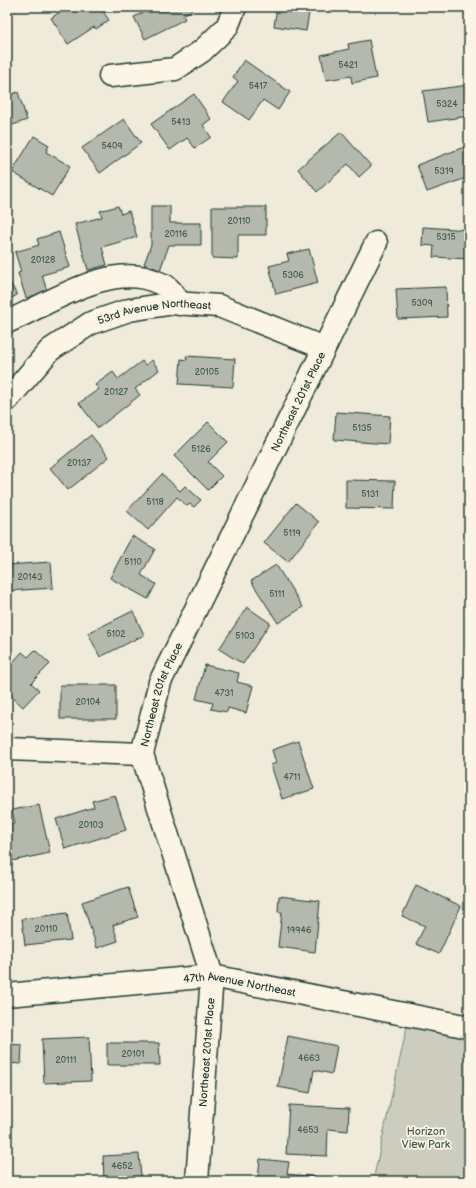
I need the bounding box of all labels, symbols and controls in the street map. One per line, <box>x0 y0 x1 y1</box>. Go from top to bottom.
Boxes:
house number: 5421 <box>338 60 358 71</box>
house number: 5417 <box>249 81 268 92</box>
house number: 5324 <box>436 99 458 110</box>
house number: 5413 <box>171 117 191 128</box>
house number: 5409 <box>101 141 123 152</box>
house number: 5319 <box>434 166 454 177</box>
house number: 20110 <box>228 216 250 227</box>
house number: 20116 <box>164 229 188 240</box>
house number: 5315 <box>436 232 456 243</box>
house number: 20128 <box>31 255 55 266</box>
house number: 5306 <box>282 270 304 281</box>
street label: 53rd Avenue Northeast <box>96 296 212 327</box>
house number: 5309 <box>411 298 433 309</box>
street label: Northeast 201st Place <box>268 349 328 454</box>
house number: 20105 <box>195 367 219 378</box>
house number: 20127 <box>104 387 128 398</box>
house number: 5135 <box>352 423 372 434</box>
house number: 5126 <box>191 444 211 455</box>
house number: 20137 <box>67 458 92 469</box>
house number: 5131 <box>361 489 379 500</box>
house number: 5118 <box>146 497 164 508</box>
house number: 5119 <box>283 528 301 539</box>
house number: 5110 <box>124 557 142 568</box>
house number: 20143 <box>17 572 43 583</box>
house number: 5111 <box>269 589 285 600</box>
house number: 5102 <box>106 629 126 640</box>
house number: 5103 <box>235 631 255 642</box>
street label: Northeast 201st Place <box>138 640 185 748</box>
house number: 4731 <box>215 688 233 699</box>
house number: 20104 <box>76 697 101 708</box>
house number: 4711 <box>284 772 300 783</box>
house number: 20103 <box>79 820 104 831</box>
house number: 20110 <box>35 924 57 935</box>
house number: 19946 <box>287 925 312 936</box>
street label: 47th Avenue Northeast <box>183 969 297 999</box>
street label: Northeast 201st Place <box>196 997 217 1108</box>
house number: 20101 <box>122 1049 144 1060</box>
house number: 4663 <box>298 1053 320 1064</box>
house number: 20111 <box>55 1055 77 1066</box>
house number: 4653 <box>297 1125 319 1136</box>
park label: Horizon View Park <box>402 1125 451 1151</box>
house number: 4652 <box>111 1161 133 1172</box>

